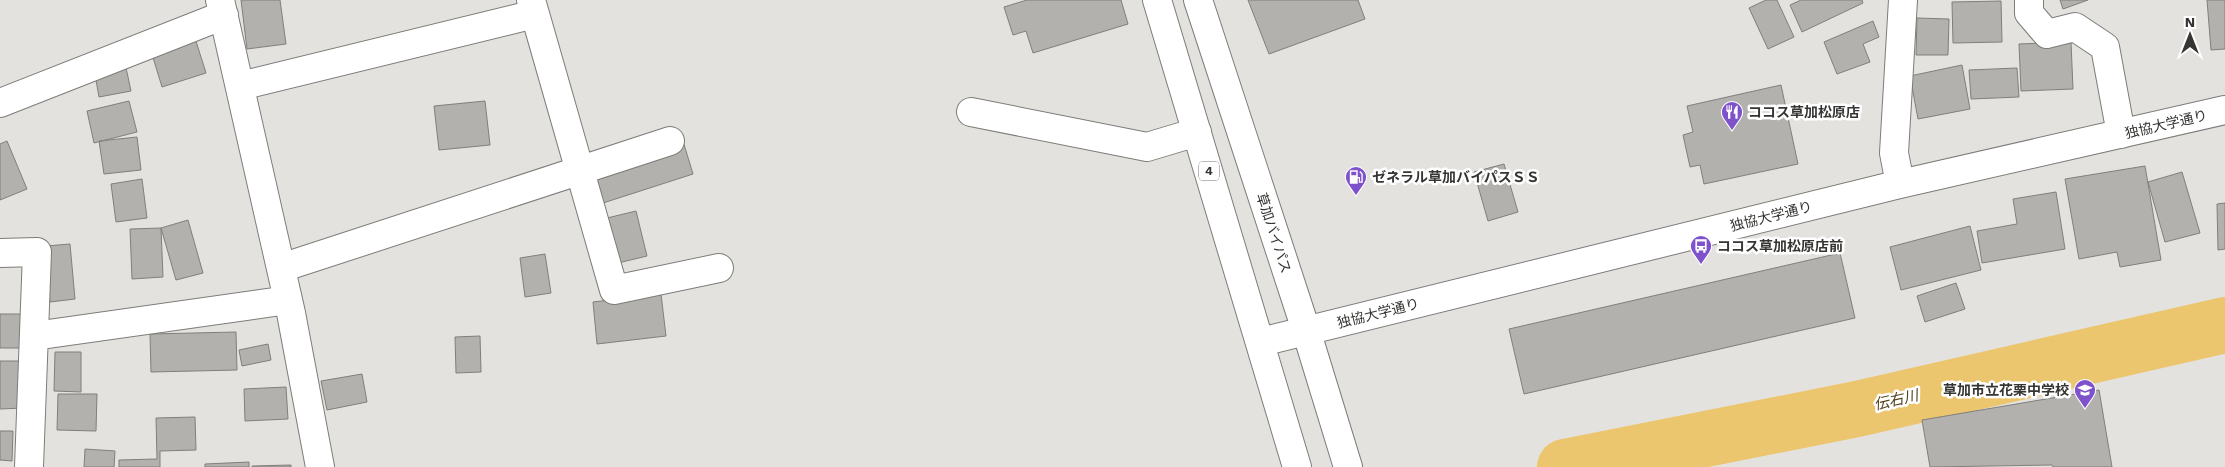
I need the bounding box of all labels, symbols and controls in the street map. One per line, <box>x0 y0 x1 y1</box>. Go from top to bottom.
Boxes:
north arrow <box>2165 10 2215 60</box>
text: N <box>2185 14 2195 30</box>
restaurant icon: ココス草加松原店 <box>1720 100 1744 131</box>
place label: ココス草加松原店 <box>1748 104 1860 120</box>
street label: 独協大学通り <box>2123 107 2209 141</box>
road number: 4 <box>1199 162 1219 180</box>
fuel station icon: ゼネラル草加バイパスＳＳ <box>1344 165 1368 196</box>
place label: ゼネラル草加バイパスＳＳ <box>1372 169 1540 185</box>
street label: 草加バイパス <box>1253 191 1295 275</box>
street label: 独協大学通り <box>1728 198 1814 234</box>
bus stop icon: ココス草加松原店前 <box>1689 234 1713 265</box>
place label: ココス草加松原店前 <box>1717 238 1843 254</box>
street label: 独協大学通り <box>1335 295 1421 331</box>
school or university icon: 草加市立花栗中学校 <box>2073 378 2097 409</box>
place label: 草加市立花栗中学校 <box>1943 382 2069 398</box>
water label: 伝右川 <box>1872 386 1922 414</box>

